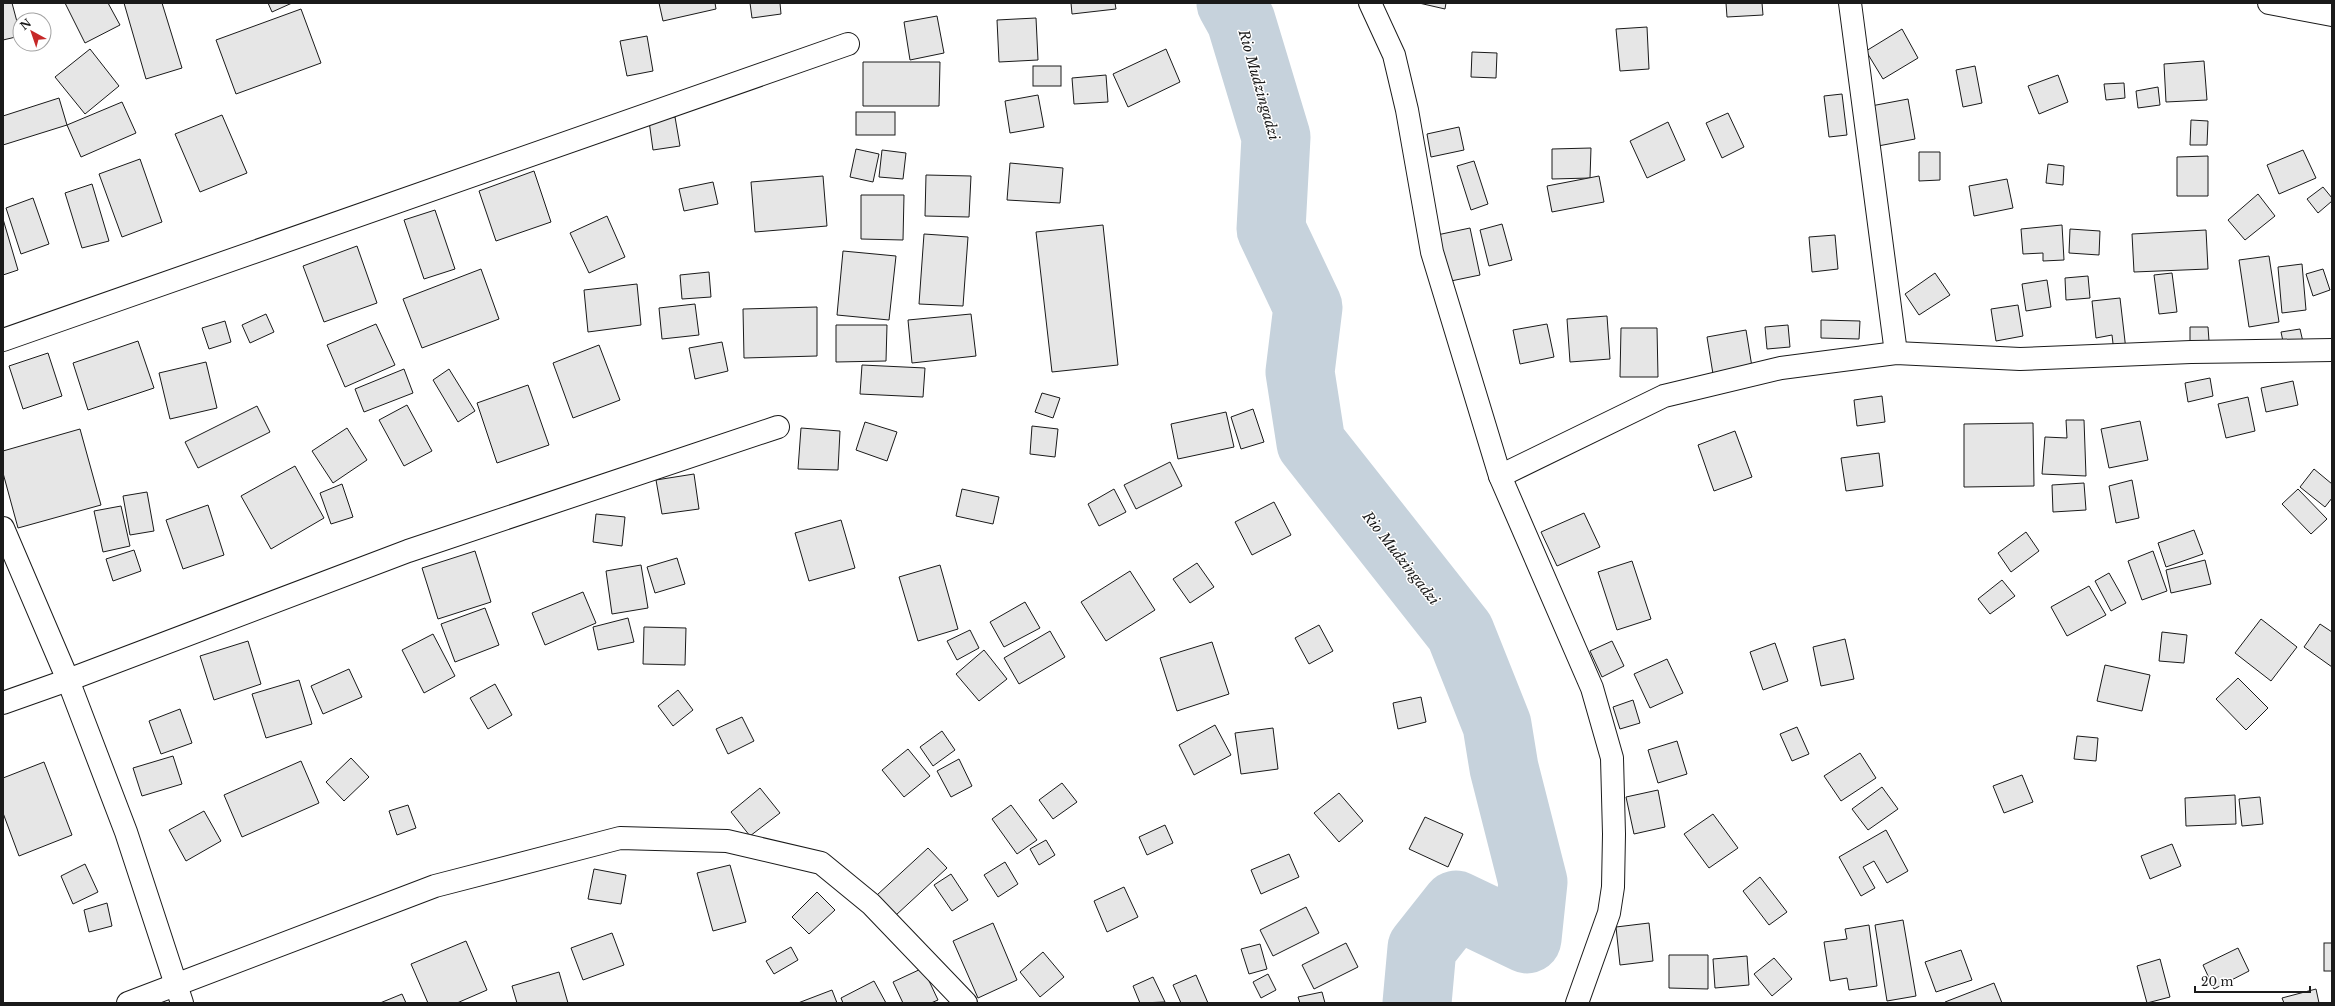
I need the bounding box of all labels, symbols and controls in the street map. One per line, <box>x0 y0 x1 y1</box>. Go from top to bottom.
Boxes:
north arrow <box>12 12 52 52</box>
text: N <box>17 15 35 33</box>
water label: Rio Mudzingadzi <box>1234 27 1283 142</box>
water label: Rio Mudzingadzi <box>1358 507 1443 609</box>
scale bar <box>2195 968 2310 994</box>
text: 20 m <box>2201 974 2233 989</box>

